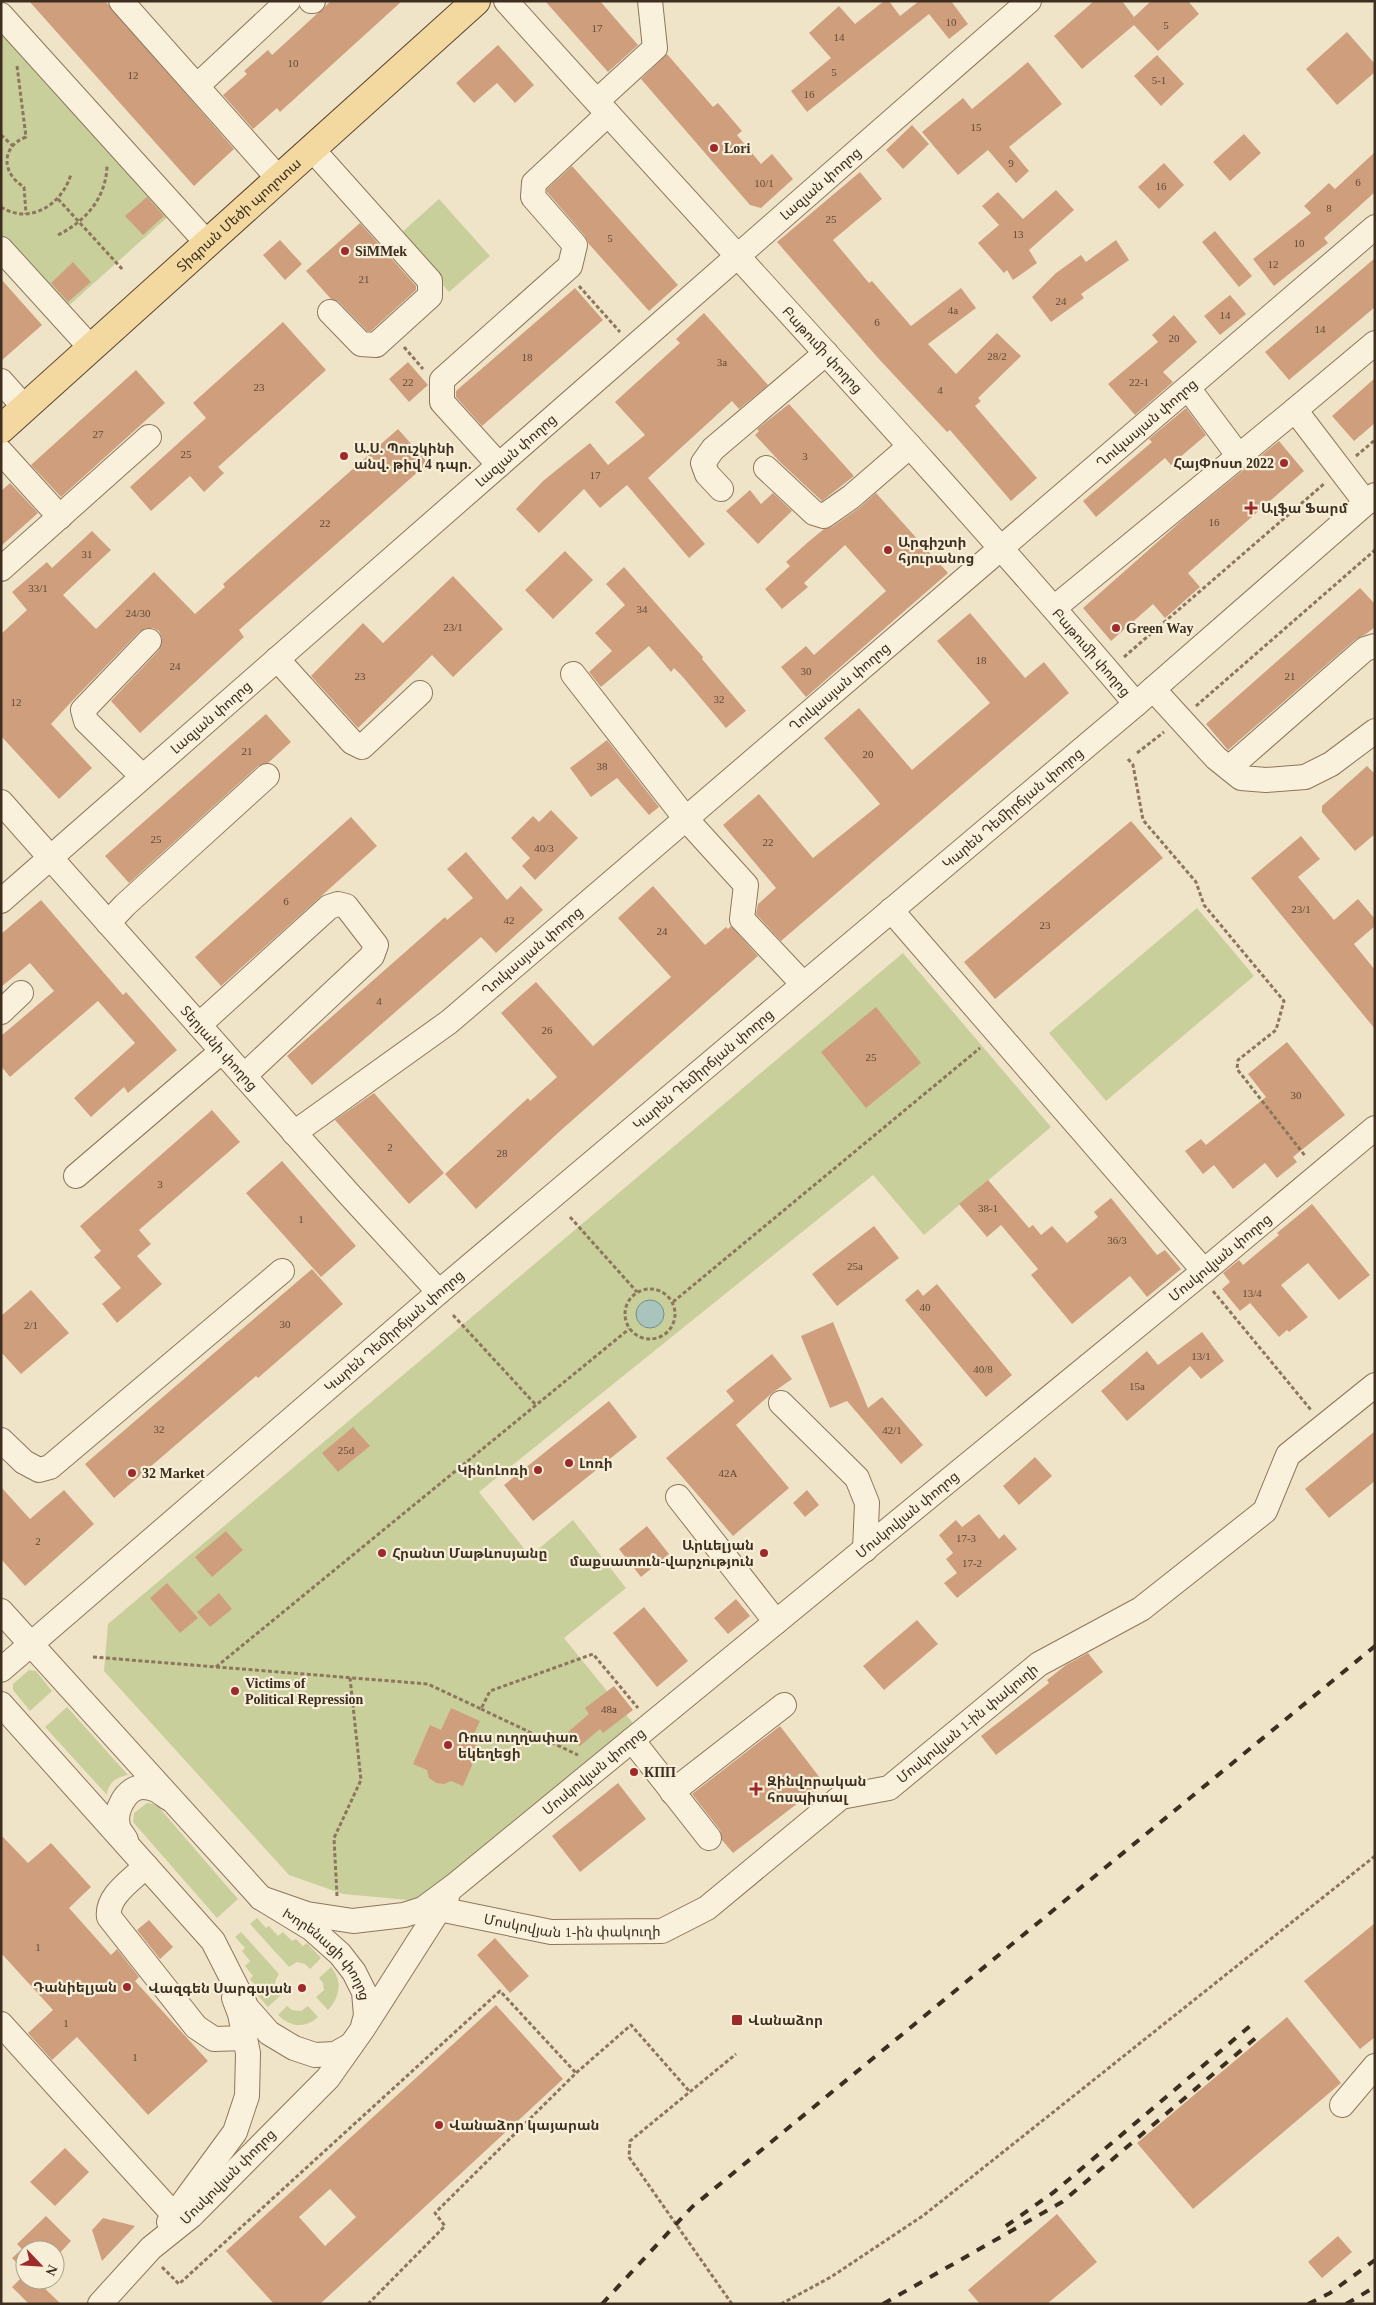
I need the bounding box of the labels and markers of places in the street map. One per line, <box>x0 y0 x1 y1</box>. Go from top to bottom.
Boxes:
place label: Lori <box>724 141 751 156</box>
marker: Lori <box>708 142 720 154</box>
place label: SiMMek <box>355 244 407 259</box>
marker: SiMMek <box>339 245 351 257</box>
place label: Ա.Ս. Պուշկինի անվ. թիվ 4 դպր. <box>354 441 471 472</box>
marker: Ա.Ս. Պուշկինի անվ. թիվ 4 դպր. <box>338 450 350 462</box>
place label: ՀայՓոստ 2022 <box>1173 456 1274 471</box>
marker: ՀայՓոստ 2022 <box>1278 457 1290 469</box>
place label: Ալֆա Ֆարմ <box>1261 501 1348 516</box>
marker: Ալֆա Ֆարմ <box>1245 502 1257 514</box>
place label: Արգիշտի հյուրանոց <box>898 535 974 566</box>
marker: Արգիշտի հյուրանոց <box>882 544 894 556</box>
place label: Green Way <box>1126 621 1194 636</box>
marker: Green Way <box>1110 622 1122 634</box>
place label: Լոռի <box>579 1456 613 1471</box>
marker: Լոռի <box>563 1457 575 1469</box>
place label: ԿինոԼոռի <box>457 1463 528 1478</box>
marker: ԿինոԼոռի <box>532 1464 544 1476</box>
place label: 32 Market <box>142 1466 205 1481</box>
marker: 32 Market <box>126 1467 138 1479</box>
place label: Արևելյան մաքսատուն-վարչություն <box>570 1538 754 1569</box>
place label: Հրանտ Մաթևոսյանը <box>392 1546 547 1561</box>
marker: Հրանտ Մաթևոսյանը <box>376 1547 388 1559</box>
marker: Արևելյան մաքսատուն-վարչություն <box>758 1547 770 1559</box>
place label: Victims of Political Repression <box>245 1676 364 1707</box>
marker: Victims of Political Repression <box>229 1685 241 1697</box>
place label: Ռուս ուղղափառ եկեղեցի <box>458 1730 579 1761</box>
marker: Ռուս ուղղափառ եկեղեցի <box>442 1739 454 1751</box>
place label: КПП <box>644 1765 676 1780</box>
marker: КПП <box>628 1766 640 1778</box>
place label: Զինվորական հոսպիտալ <box>767 1774 867 1805</box>
marker: Զինվորական հոսպիտալ <box>749 1782 763 1796</box>
place label: Դանիելյան <box>33 1980 117 1995</box>
marker: Դանիելյան <box>121 1981 133 1993</box>
place label: Վազգեն Սարգսյան <box>148 1981 292 1996</box>
marker: Վազգեն Սարգսյան <box>296 1982 308 1994</box>
marker: Վանաձոր <box>730 2013 744 2027</box>
place label: Վանաձոր <box>748 2013 823 2028</box>
place label: Վանաձոր կայարան <box>449 2118 599 2133</box>
marker: Վանաձոր կայարան <box>433 2119 445 2131</box>

